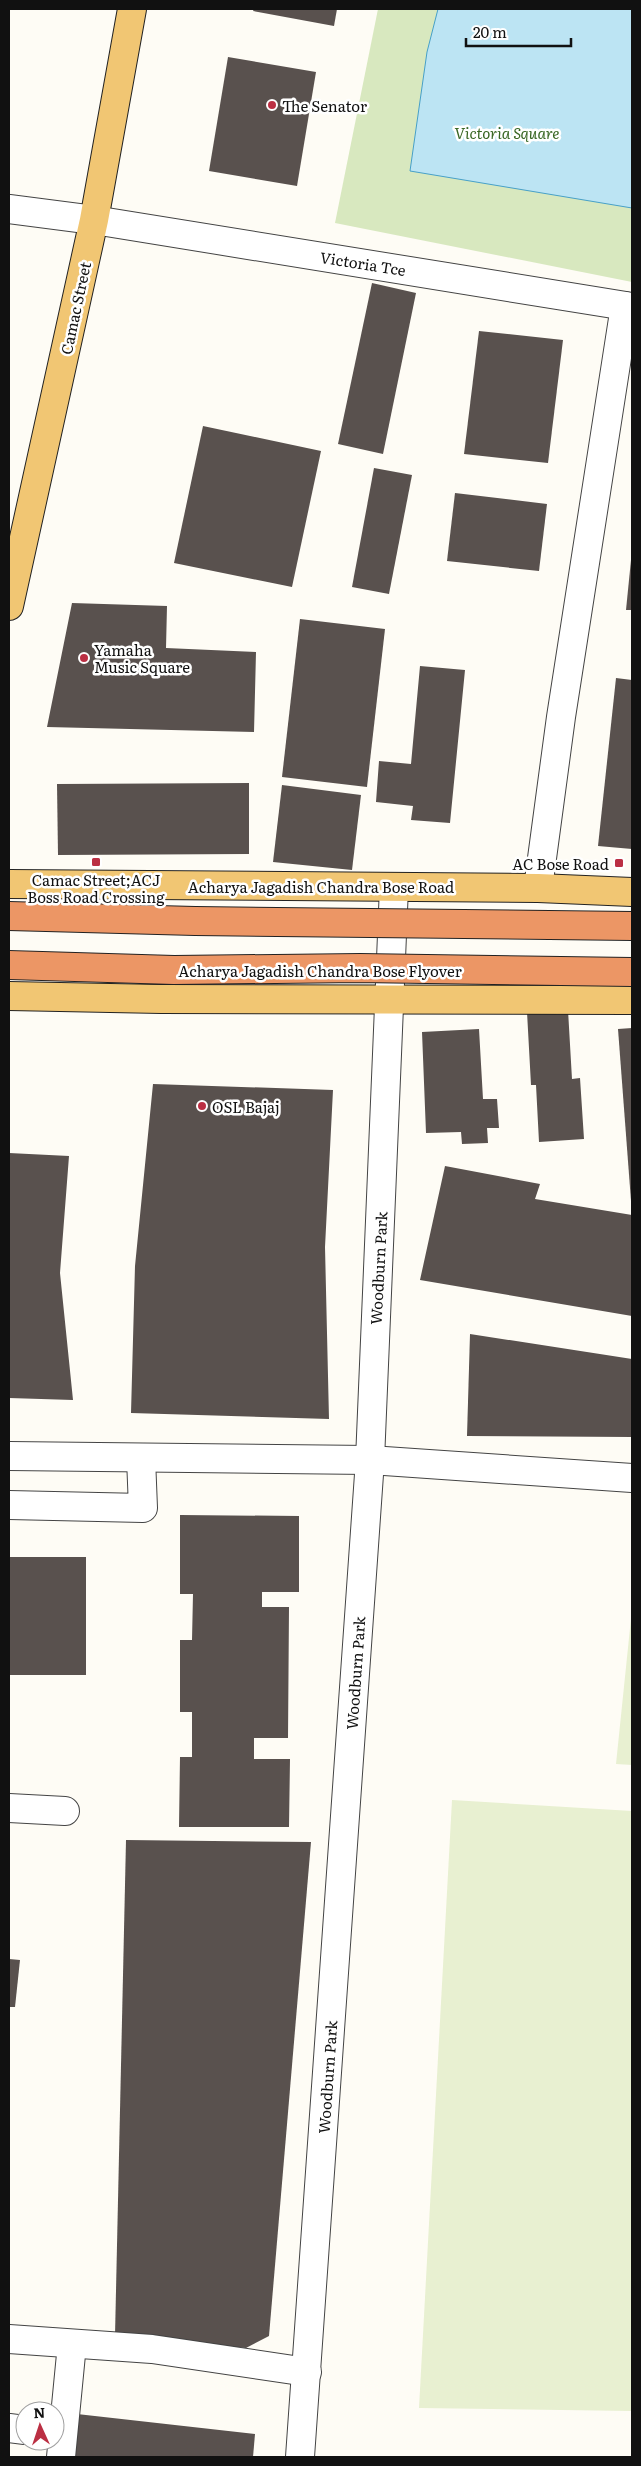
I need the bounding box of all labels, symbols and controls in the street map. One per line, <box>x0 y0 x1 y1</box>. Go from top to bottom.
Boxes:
scale bar <box>466 15 571 47</box>
text: 20 m <box>473 20 507 43</box>
place label: The Senator <box>282 94 367 117</box>
marker: The Senator <box>266 99 278 111</box>
park label: Victoria Square <box>455 121 559 144</box>
street label: Victoria Tce <box>319 245 408 281</box>
street label: Camac Street <box>54 260 96 356</box>
place label: Yamaha Music Square <box>94 638 190 678</box>
marker: Yamaha Music Square <box>78 652 90 664</box>
place label: AC Bose Road <box>512 852 609 875</box>
marker: Camac Street;ACJ Boss Road Crossing <box>90 856 102 868</box>
marker: AC Bose Road <box>613 857 625 869</box>
place label: Camac Street;ACJ Boss Road Crossing <box>27 868 165 908</box>
street label: Acharya Jagadish Chandra Bose Road <box>188 875 454 898</box>
street label: Acharya Jagadish Chandra Bose Flyover <box>178 959 462 982</box>
place label: OSL Bajaj <box>212 1095 280 1118</box>
marker: OSL Bajaj <box>196 1100 208 1112</box>
street label: Woodburn Park <box>364 1210 392 1325</box>
street label: Woodburn Park <box>340 1615 370 1730</box>
street label: Woodburn Park <box>312 2019 342 2134</box>
north arrow <box>15 2401 65 2451</box>
text: N <box>33 2402 46 2422</box>

